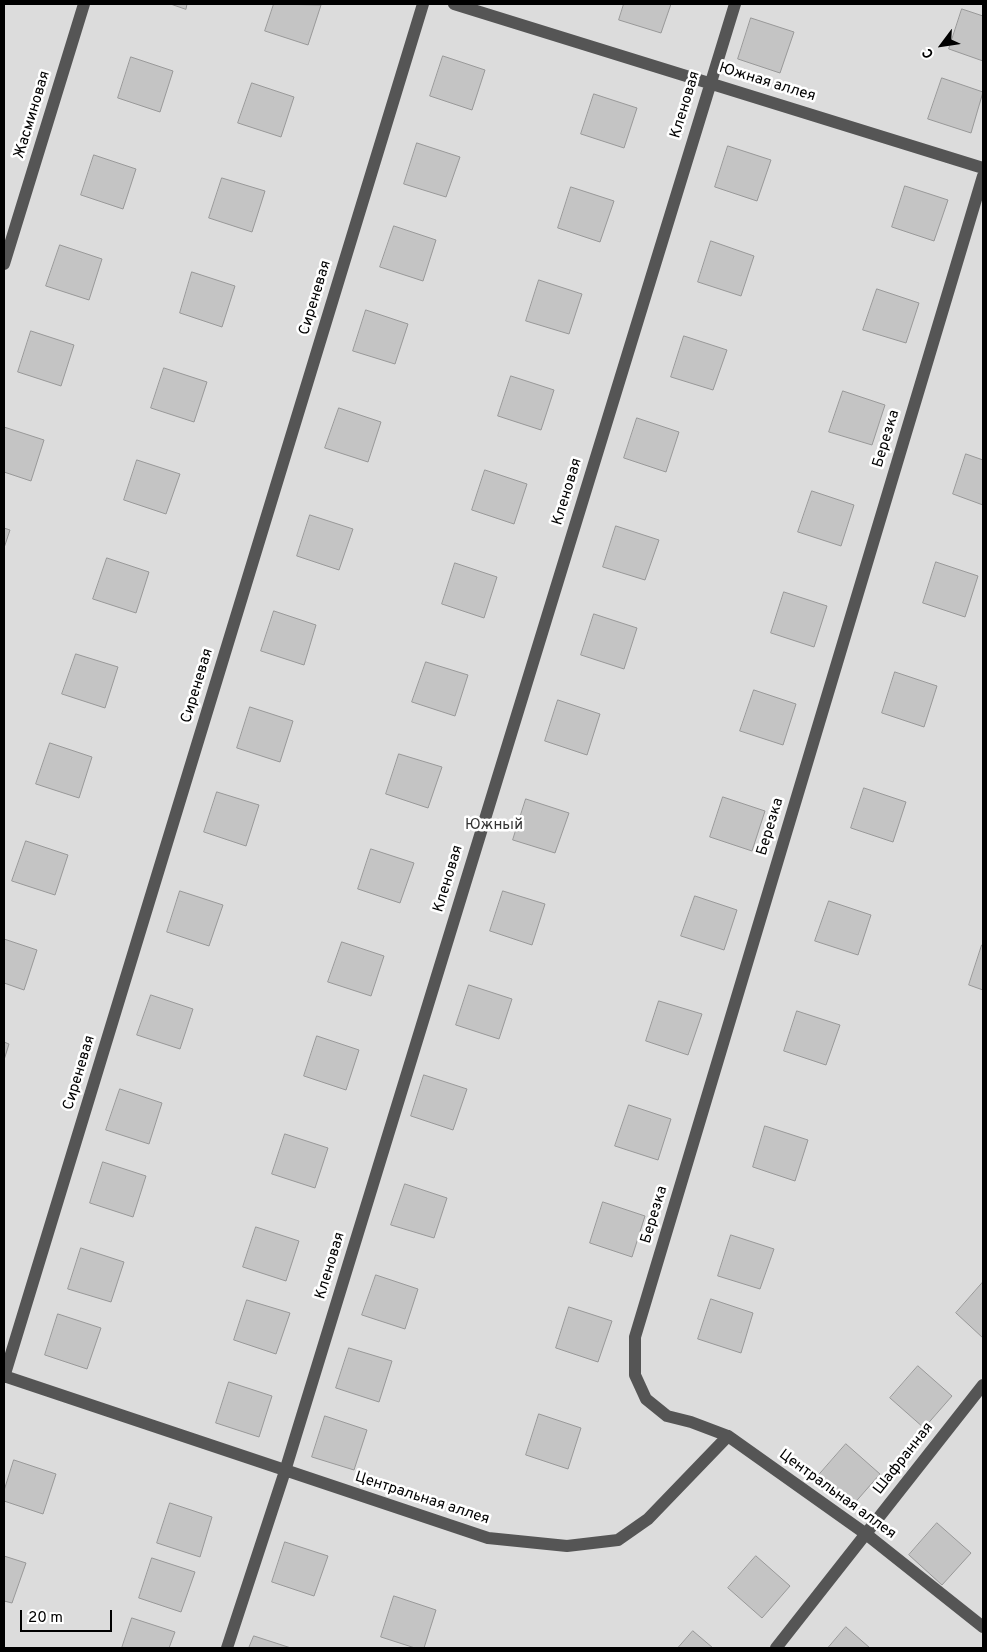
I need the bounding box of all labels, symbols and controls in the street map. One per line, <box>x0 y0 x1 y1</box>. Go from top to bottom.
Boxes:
north arrow <box>917 20 967 70</box>
text: С <box>919 45 938 61</box>
street label: Южная аллея <box>716 60 818 106</box>
street label: Жасминовая <box>11 69 55 161</box>
street label: Кленовая <box>667 69 705 141</box>
street label: Сиреневая <box>296 258 336 338</box>
street label: Березка <box>870 408 904 470</box>
street label: Кленовая <box>549 456 587 528</box>
street label: Сиреневая <box>178 646 218 726</box>
street label: Березка <box>754 796 788 858</box>
park label: Южный <box>465 817 523 835</box>
street label: Кленовая <box>430 843 468 915</box>
street label: Сиреневая <box>60 1033 100 1113</box>
street label: Березка <box>638 1184 672 1246</box>
street label: Кленовая <box>312 1230 350 1302</box>
street label: Шафранная <box>870 1419 938 1499</box>
street label: Центральная аллея <box>775 1446 899 1544</box>
street label: Центральная аллея <box>352 1469 492 1529</box>
scale bar <box>22 1600 115 1632</box>
text: 20 m <box>28 1609 63 1628</box>

